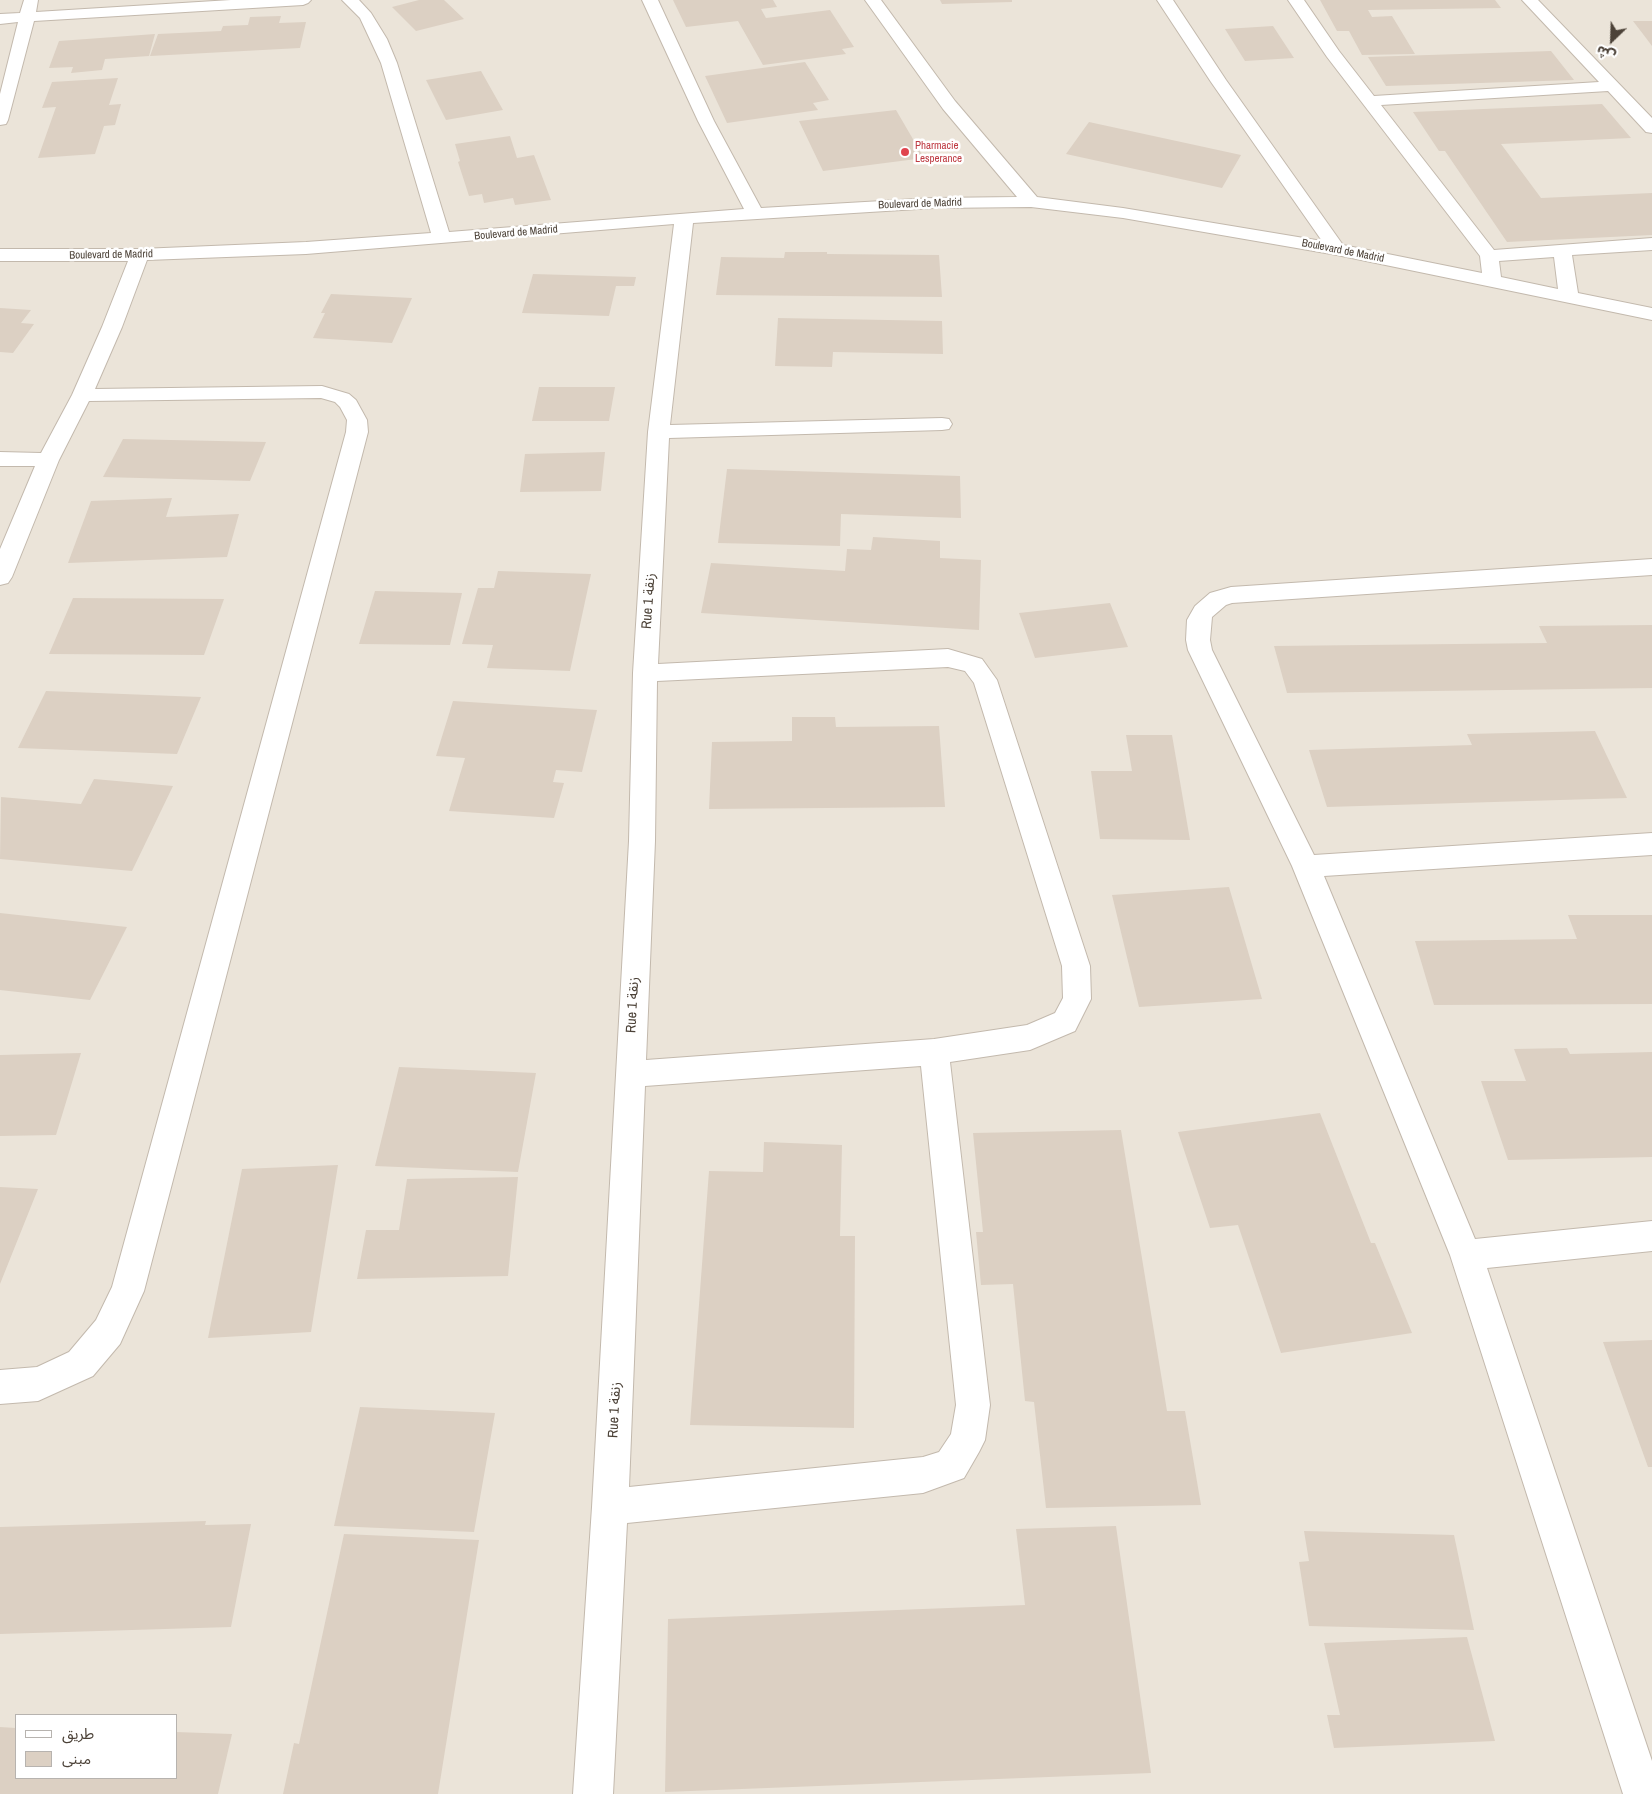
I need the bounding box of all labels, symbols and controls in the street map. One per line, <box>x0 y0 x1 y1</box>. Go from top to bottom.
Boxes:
north arrow <box>1587 15 1637 65</box>
text: ش <box>1593 42 1618 66</box>
place label: Pharmacie Lesperance <box>915 139 962 165</box>
marker: Pharmacie Lesperance <box>899 146 911 158</box>
street label: Boulevard de Madrid <box>878 196 962 212</box>
street label: Boulevard de Madrid <box>474 223 558 243</box>
street label: Boulevard de Madrid <box>1301 237 1385 265</box>
street label: Boulevard de Madrid <box>69 248 153 262</box>
street label: Rue 1 زنقة <box>639 572 659 630</box>
street label: Rue 1 زنقة <box>623 977 643 1033</box>
street label: Rue 1 زنقة <box>605 1382 625 1438</box>
legend <box>15 1714 178 1779</box>
text: طريق <box>62 1723 94 1744</box>
text: مبنى <box>62 1748 91 1769</box>

